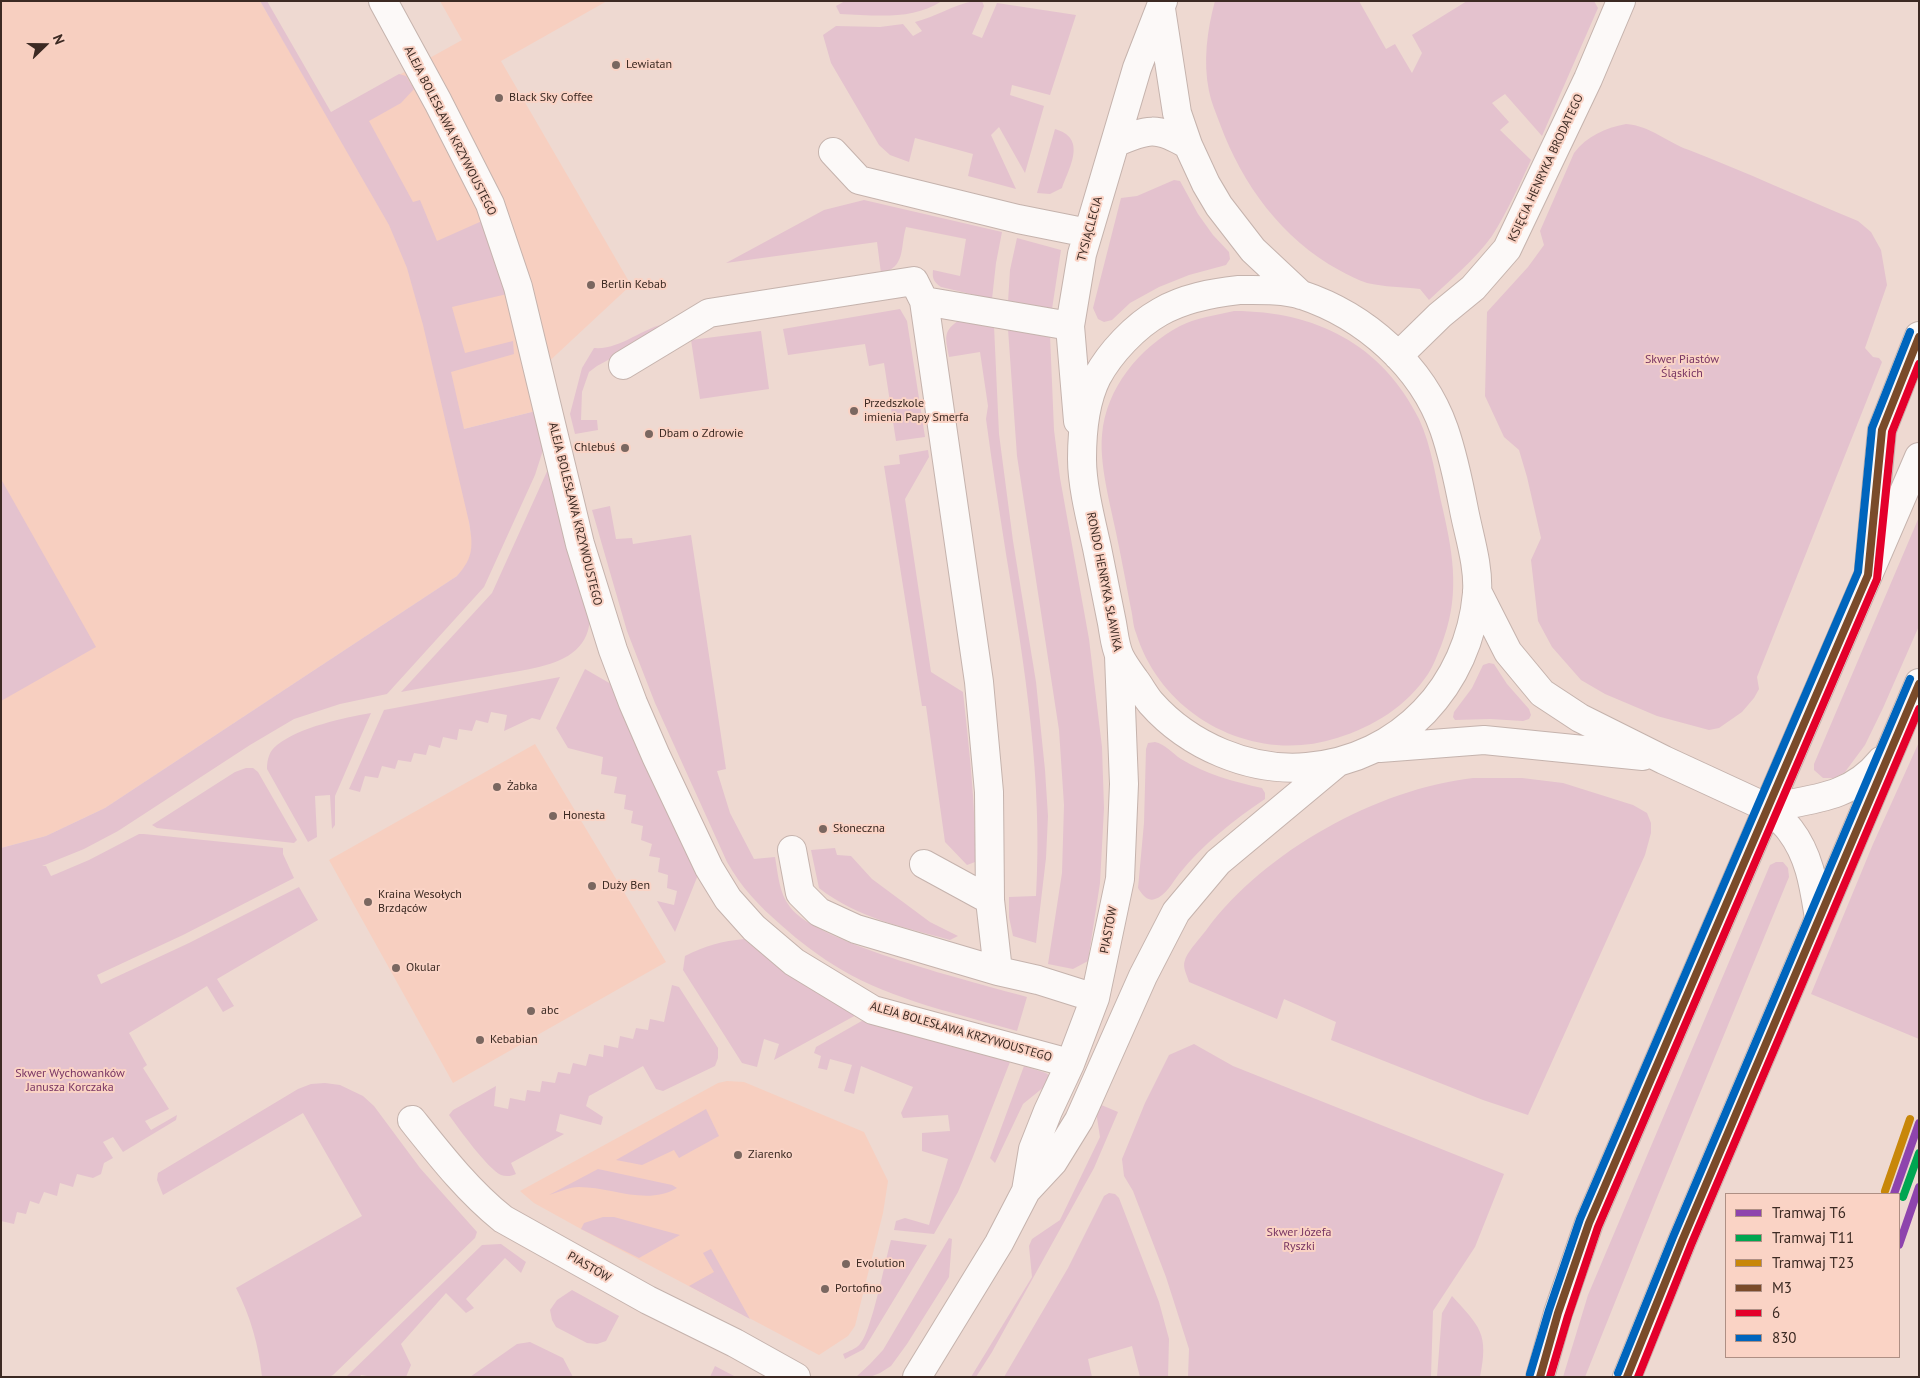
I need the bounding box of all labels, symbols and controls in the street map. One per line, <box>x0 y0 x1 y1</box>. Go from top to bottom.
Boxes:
north arrow <box>20 20 70 70</box>
text: N <box>49 32 69 47</box>
street label: ALEJA BOLESŁAWA KRZYWOUSTEGO <box>401 44 499 218</box>
place label: Lewiatan <box>626 58 672 72</box>
marker: Lewiatan <box>610 59 622 71</box>
place label: Black Sky Coffee <box>509 91 593 105</box>
marker: Black Sky Coffee <box>493 92 505 104</box>
street label: KSIĘCIA HENRYKA BRODATEGO <box>1505 92 1587 244</box>
street label: TYSIĄCLECIA <box>1074 195 1106 263</box>
place label: Berlin Kebab <box>601 278 666 292</box>
marker: Berlin Kebab <box>585 279 597 291</box>
park label: Skwer Piastów Śląskich <box>1645 353 1719 381</box>
place label: Przedszkole imienia Papy Smerfa <box>864 397 969 425</box>
marker: Przedszkole imienia Papy Smerfa <box>848 405 860 417</box>
street label: ALEJA BOLESŁAWA KRZYWOUSTEGO <box>545 421 605 607</box>
place label: Dbam o Zdrowie <box>659 427 743 441</box>
marker: Dbam o Zdrowie <box>643 428 655 440</box>
place label: Chlebuś <box>574 441 615 455</box>
marker: Chlebuś <box>619 442 631 454</box>
street label: RONDO HENRYKA SŁAWIKA <box>1083 511 1125 653</box>
place label: Żabka <box>507 780 537 794</box>
marker: Żabka <box>491 781 503 793</box>
place label: Honesta <box>563 809 605 823</box>
marker: Honesta <box>547 810 559 822</box>
place label: Słoneczna <box>833 822 885 836</box>
marker: Słoneczna <box>817 823 829 835</box>
place label: Duży Ben <box>602 879 650 893</box>
marker: Duży Ben <box>586 880 598 892</box>
place label: Kraina Wesołych Brzdąców <box>378 888 462 916</box>
marker: Kraina Wesołych Brzdąców <box>362 896 374 908</box>
street label: PIASTÓW <box>1097 905 1121 955</box>
place label: Okular <box>406 961 440 975</box>
marker: Okular <box>390 962 402 974</box>
street label: ALEJA BOLESŁAWA KRZYWOUSTEGO <box>869 999 1053 1065</box>
place label: abc <box>541 1004 559 1018</box>
marker: abc <box>525 1005 537 1017</box>
place label: Kebabian <box>490 1033 537 1047</box>
marker: Kebabian <box>474 1034 486 1046</box>
park label: Skwer Wychowanków Janusza Korczaka <box>15 1067 125 1095</box>
place label: Ziarenko <box>748 1148 792 1162</box>
marker: Ziarenko <box>732 1149 744 1161</box>
legend <box>1725 1193 1900 1358</box>
text: Tramwaj T6 <box>1772 1203 1846 1222</box>
park label: Skwer Józefa Ryszki <box>1267 1226 1331 1254</box>
text: Tramwaj T11 <box>1772 1228 1854 1247</box>
street label: PIASTÓW <box>565 1249 613 1285</box>
text: Tramwaj T23 <box>1772 1253 1854 1272</box>
place label: Evolution <box>856 1257 905 1271</box>
marker: Evolution <box>840 1258 852 1270</box>
text: M3 <box>1772 1278 1792 1297</box>
place label: Portofino <box>835 1282 882 1296</box>
marker: Portofino <box>819 1283 831 1295</box>
text: 6 <box>1772 1303 1780 1322</box>
text: 830 <box>1772 1328 1797 1347</box>

